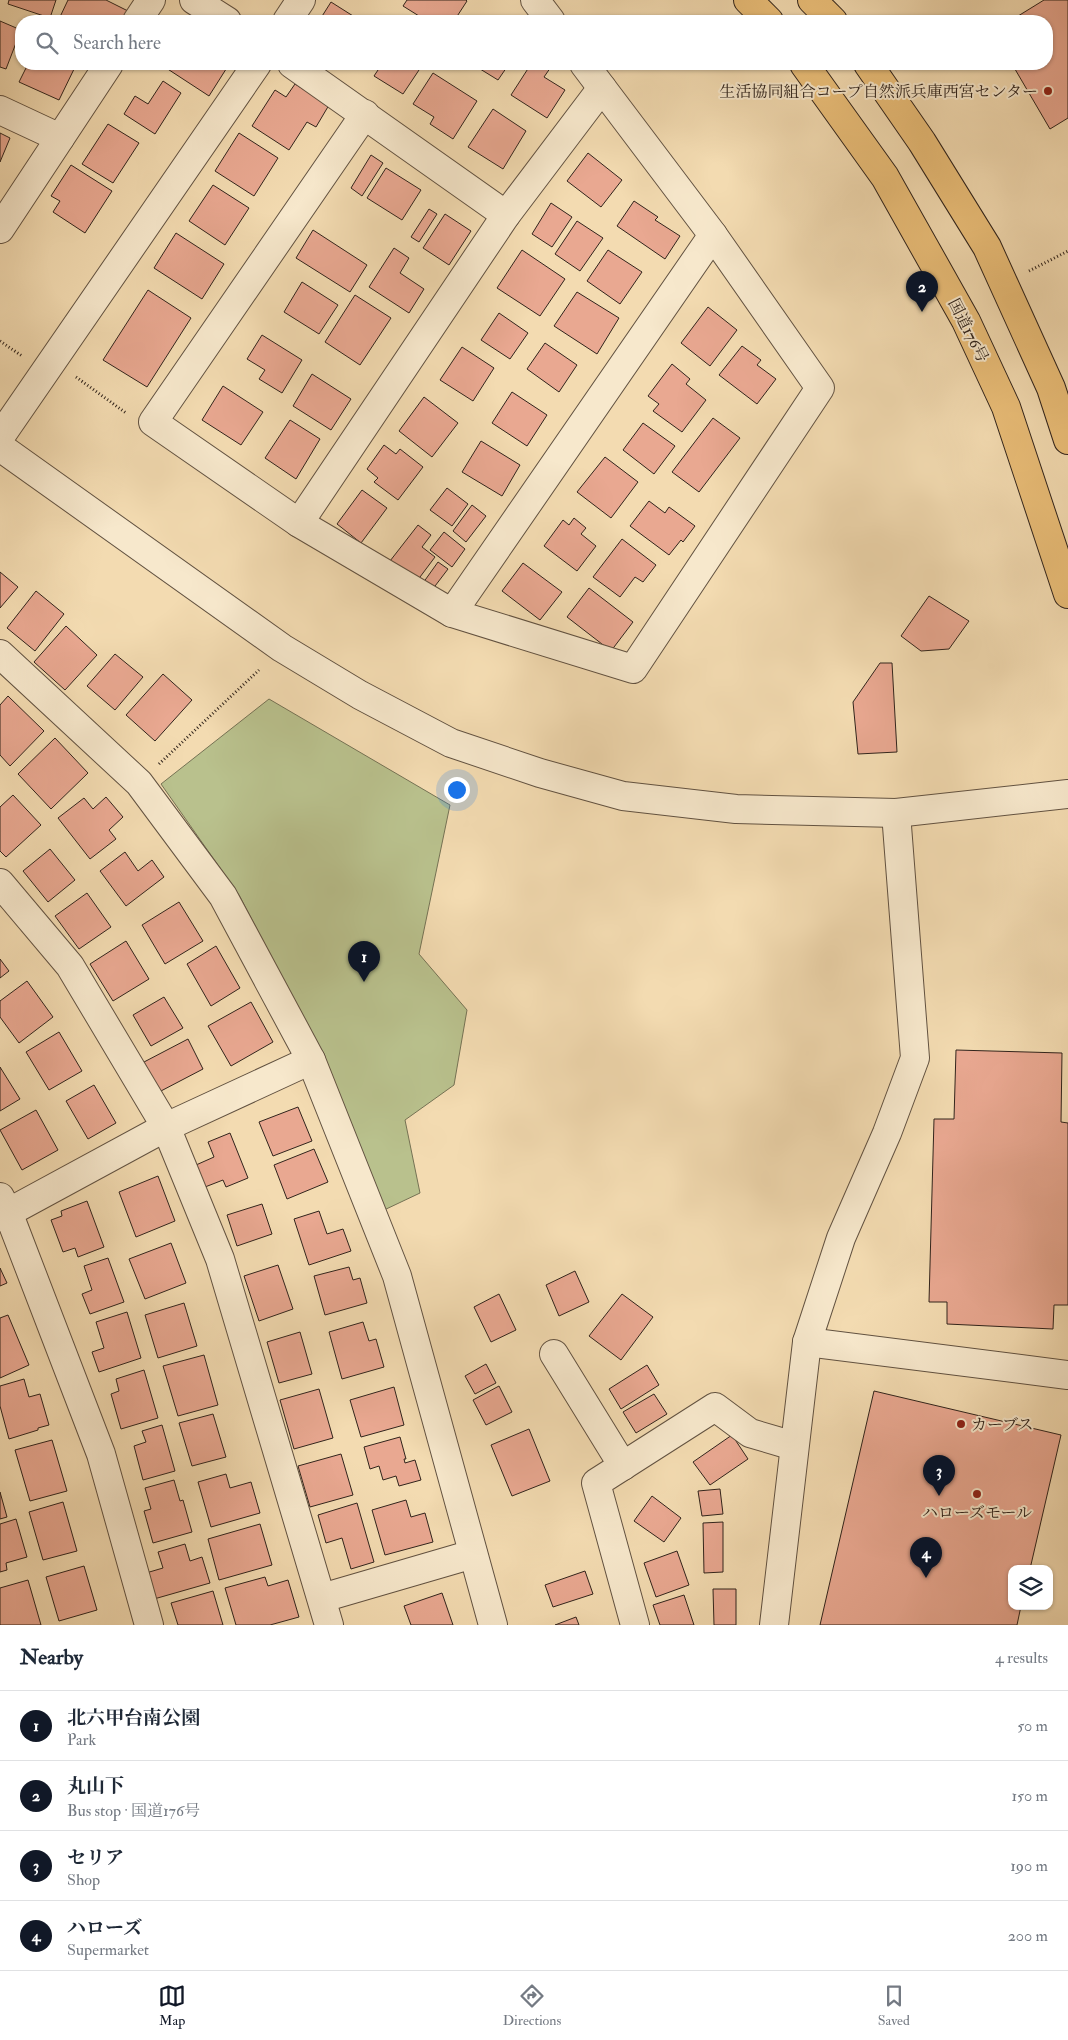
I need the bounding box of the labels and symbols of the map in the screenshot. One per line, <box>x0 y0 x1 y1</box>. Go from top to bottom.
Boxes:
place label: 生活協同組合コープ自然派兵庫西宮センター <box>719 82 1038 102</box>
marker: 生活協同組合コープ自然派兵庫西宮センター <box>1042 85 1054 97</box>
pin: 2 <box>906 271 938 312</box>
street label: 国道176号 <box>944 295 993 366</box>
your location <box>444 777 470 803</box>
pin: 1 <box>348 941 380 982</box>
place label: カーブス <box>971 1415 1034 1435</box>
marker: カーブス <box>955 1418 967 1430</box>
pin: 3 <box>923 1455 955 1496</box>
marker: ハローズモール <box>971 1488 983 1500</box>
place label: ハローズモール <box>922 1503 1032 1523</box>
pin: 4 <box>910 1537 942 1578</box>

